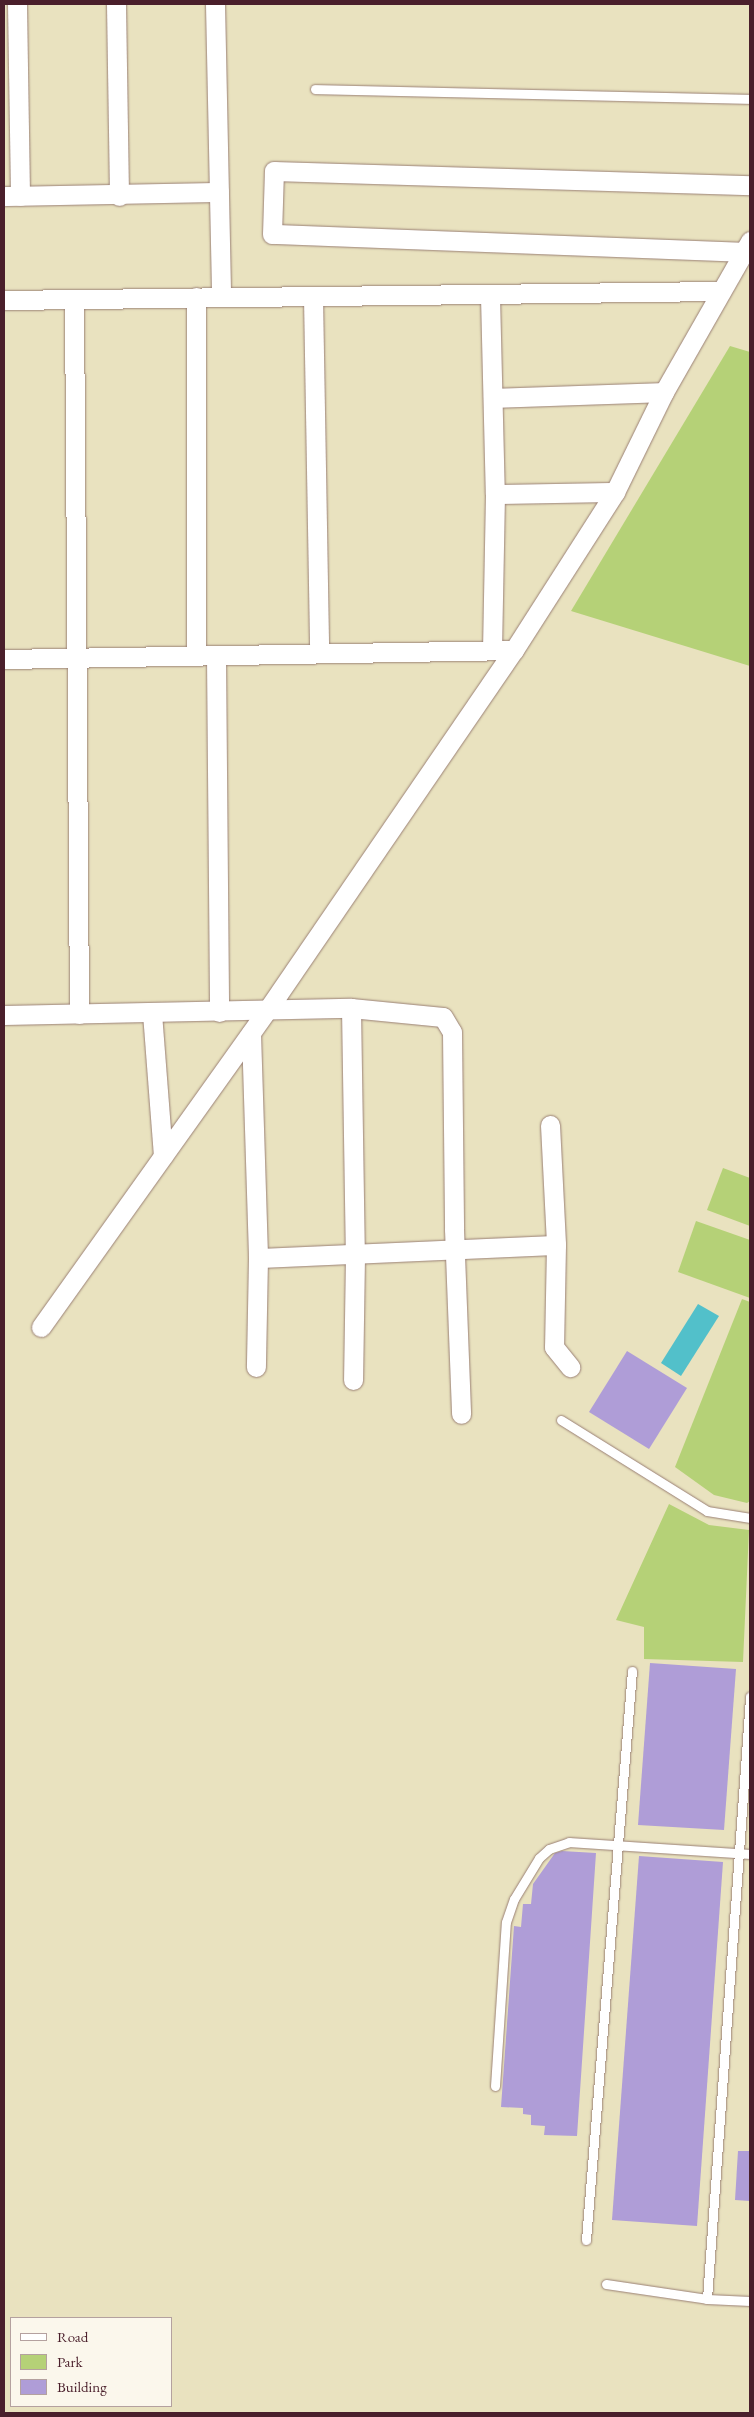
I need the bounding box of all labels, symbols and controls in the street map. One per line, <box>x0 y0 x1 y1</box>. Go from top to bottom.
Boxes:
legend <box>10 2317 172 2407</box>
text: Road <box>57 2327 88 2346</box>
text: Park <box>57 2352 83 2371</box>
text: Building <box>57 2377 107 2396</box>

